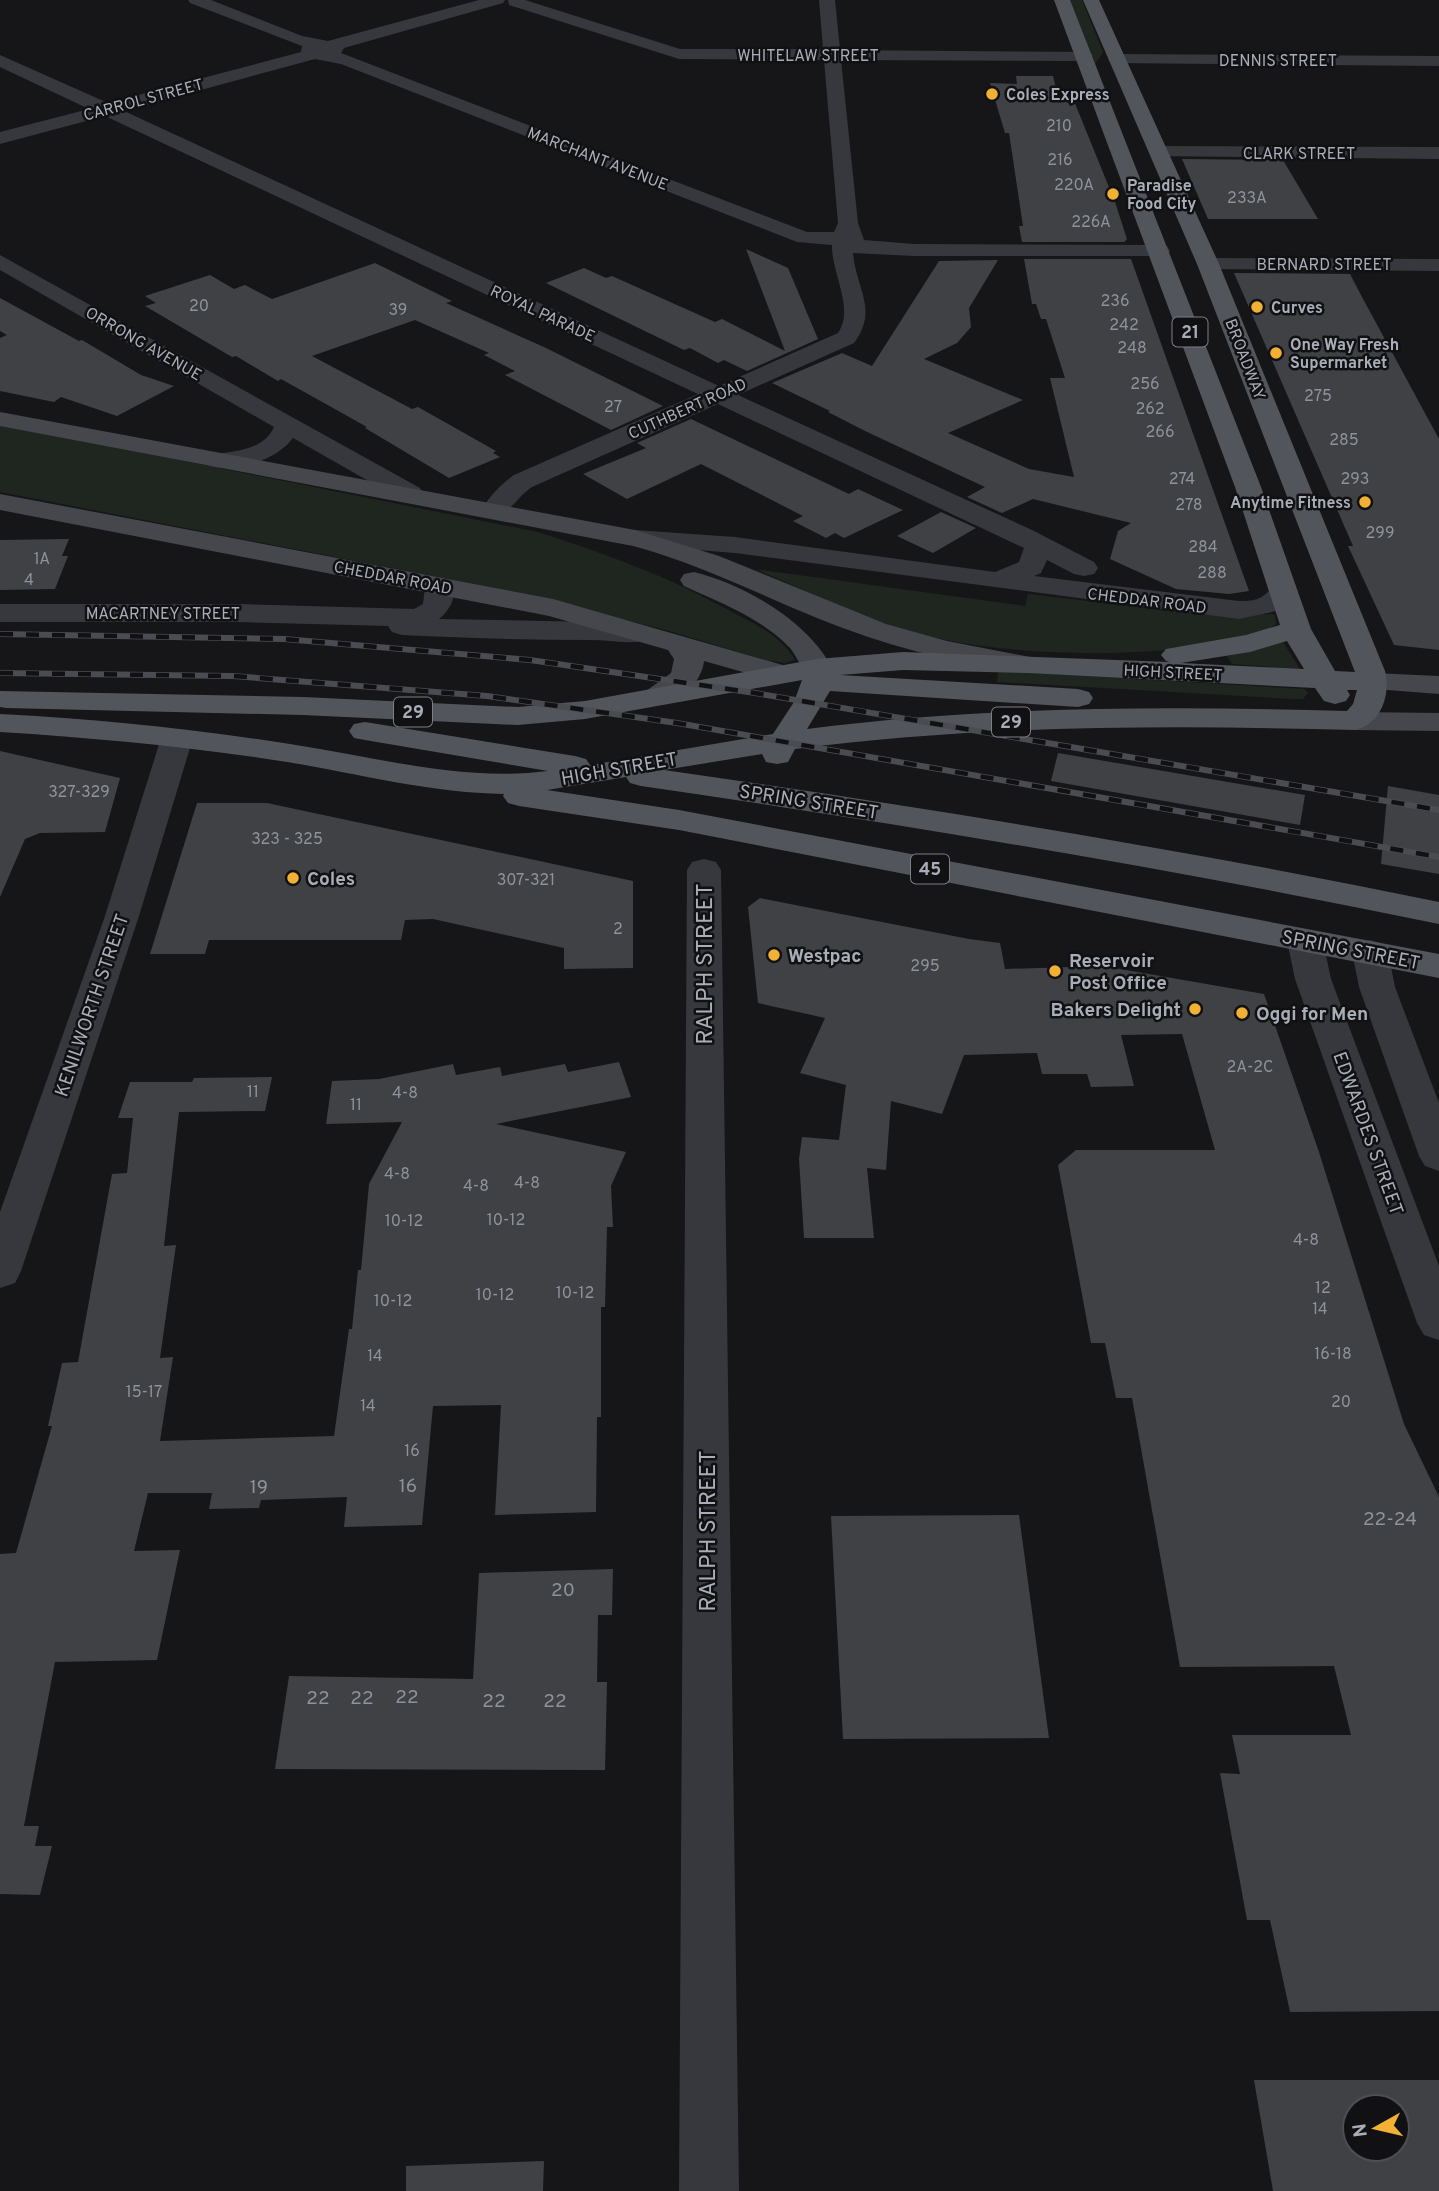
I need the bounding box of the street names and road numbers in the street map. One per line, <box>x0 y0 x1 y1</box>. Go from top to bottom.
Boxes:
street label: WHITELAW STREET <box>737 47 879 67</box>
street label: DENNIS STREET <box>1219 52 1337 72</box>
street label: CARROL STREET <box>81 75 206 127</box>
street label: MARCHANT AVENUE <box>524 124 671 196</box>
street label: CLARK STREET <box>1243 145 1355 165</box>
street label: BERNARD STREET <box>1257 256 1391 276</box>
street label: ROYAL PARADE <box>487 282 598 348</box>
street label: ORRONG AVENUE <box>81 303 205 386</box>
street label: BROADWAY <box>1219 316 1269 403</box>
road number: 21 <box>1172 318 1208 346</box>
street label: CUTHBERT ROAD <box>626 375 750 445</box>
street label: CHEDDAR ROAD <box>332 558 453 600</box>
street label: CHEDDAR ROAD <box>1086 585 1207 619</box>
street label: MACARTNEY STREET <box>86 605 240 625</box>
street label: HIGH STREET <box>1123 661 1223 687</box>
road number: 29 <box>394 698 432 726</box>
road number: 29 <box>992 708 1030 736</box>
street label: HIGH STREET <box>559 748 679 792</box>
street label: SPRING STREET <box>737 780 880 826</box>
road number: 45 <box>911 854 949 884</box>
street label: RALPH STREET <box>692 883 721 1045</box>
street label: KENILWORTH STREET <box>50 911 135 1100</box>
street label: SPRING STREET <box>1279 926 1422 976</box>
street label: EDWARDES STREET <box>1326 1049 1408 1219</box>
street label: RALPH STREET <box>695 1450 724 1612</box>

